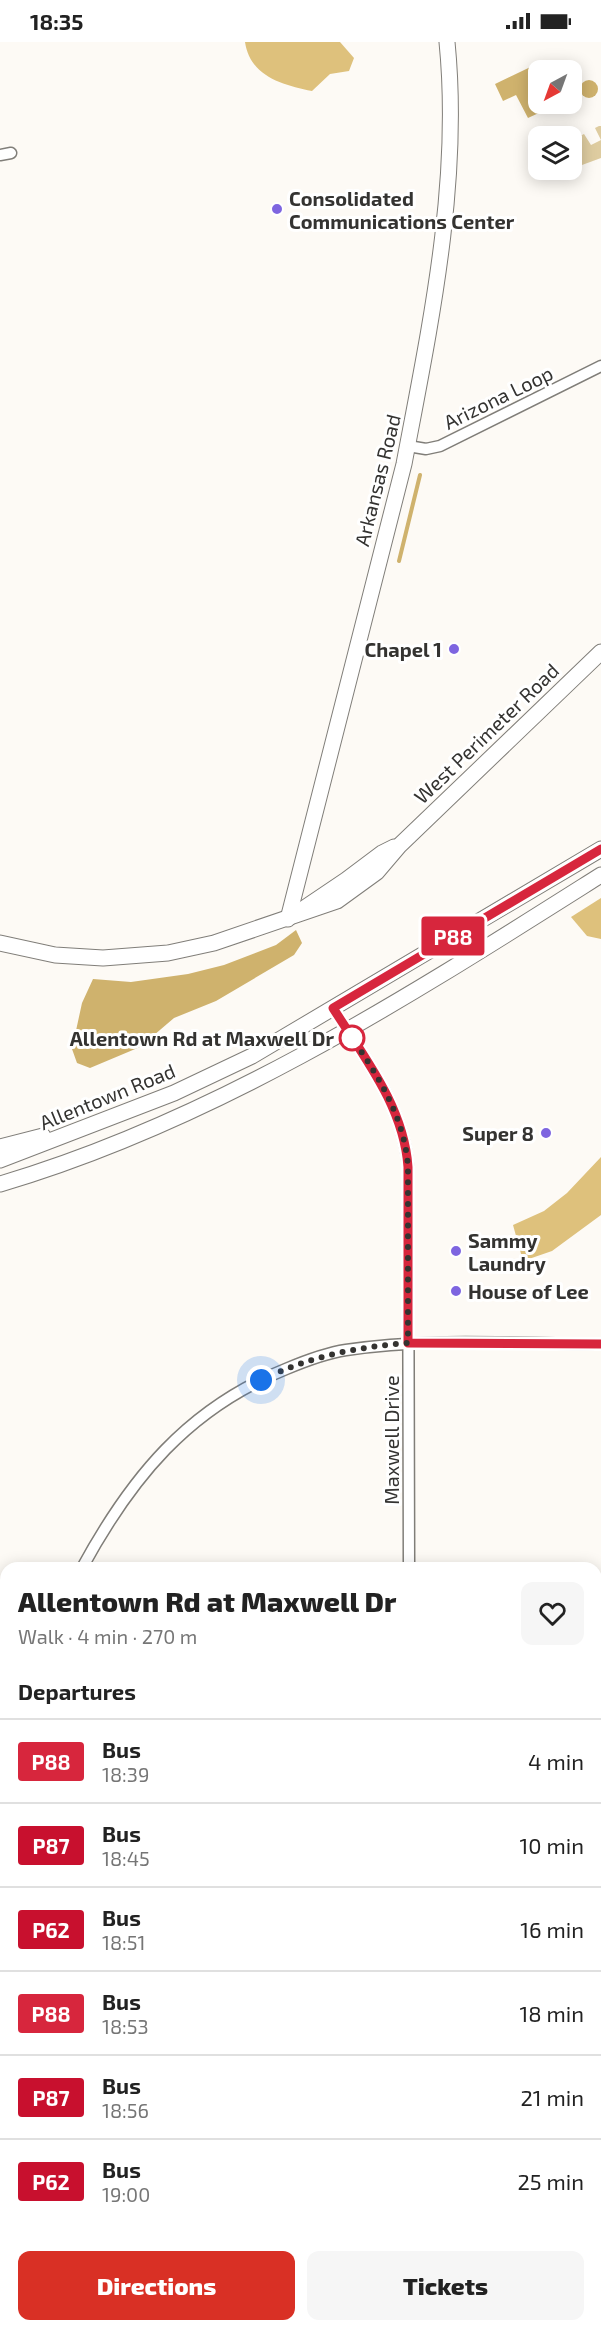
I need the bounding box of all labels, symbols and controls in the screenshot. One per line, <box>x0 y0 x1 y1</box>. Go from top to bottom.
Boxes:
text: 18:35 <box>30 8 83 34</box>
north arrow <box>528 60 582 114</box>
map controls <box>528 60 582 180</box>
button: layers <box>528 126 582 180</box>
place label: Consolidated Communications Center <box>289 186 515 233</box>
marker: Consolidated Communications Center <box>270 202 284 216</box>
street label: Arizona Loop <box>439 360 557 434</box>
street label: Arkansas Road <box>349 412 405 548</box>
place label: Chapel 1 <box>364 637 442 661</box>
marker: Chapel 1 <box>447 642 461 656</box>
street label: West Perimeter Road <box>409 658 563 808</box>
line badge: P88 <box>418 916 488 956</box>
text: P88 <box>433 924 473 949</box>
marker: Allentown Rd at Maxwell Dr <box>339 1025 365 1051</box>
place label: Allentown Rd at Maxwell Dr <box>70 1026 334 1050</box>
street label: Allentown Road <box>36 1058 178 1134</box>
place label: Super 8 <box>462 1121 534 1145</box>
marker: Super 8 <box>539 1126 553 1140</box>
place label: Sammy Laundry <box>468 1228 546 1276</box>
marker: Sammy Laundry <box>449 1244 463 1258</box>
place label: House of Lee <box>468 1279 589 1303</box>
marker: House of Lee <box>449 1284 463 1298</box>
your location <box>246 1365 276 1395</box>
street label: Maxwell Drive <box>379 1375 403 1505</box>
button: heart <box>521 1582 584 1645</box>
text: Allentown Rd at Maxwell Dr <box>18 1584 396 1618</box>
text: Walk · 4 min · 270 m <box>18 1624 197 1648</box>
text: Departures <box>18 1678 136 1704</box>
text: Bus <box>102 1736 141 1762</box>
text: 4 min <box>528 1748 584 1774</box>
text: P88 <box>31 1749 71 1774</box>
text: 18:39 <box>102 1762 149 1786</box>
text: Bus <box>102 1820 141 1846</box>
text: 10 min <box>520 1832 584 1858</box>
text: P87 <box>32 1833 70 1858</box>
text: 18:45 <box>102 1846 150 1870</box>
text: Bus <box>102 1904 141 1930</box>
text: 16 min <box>520 1916 584 1942</box>
text: P62 <box>32 1917 70 1942</box>
text: 18:51 <box>102 1930 146 1954</box>
text: Bus <box>102 1988 141 2014</box>
text: 18 min <box>519 2000 584 2026</box>
text: P88 <box>31 2001 71 2026</box>
text: 18:53 <box>102 2014 149 2038</box>
text: Bus <box>102 2072 141 2098</box>
text: 21 min <box>520 2084 584 2110</box>
text: P87 <box>32 2085 70 2110</box>
text: 18:56 <box>102 2098 149 2122</box>
text: Bus <box>102 2156 141 2182</box>
text: 25 min <box>517 2168 584 2194</box>
text: P62 <box>32 2169 70 2194</box>
text: 19:00 <box>102 2182 150 2206</box>
button: Directions <box>18 2251 295 2320</box>
button: Tickets <box>307 2251 584 2320</box>

